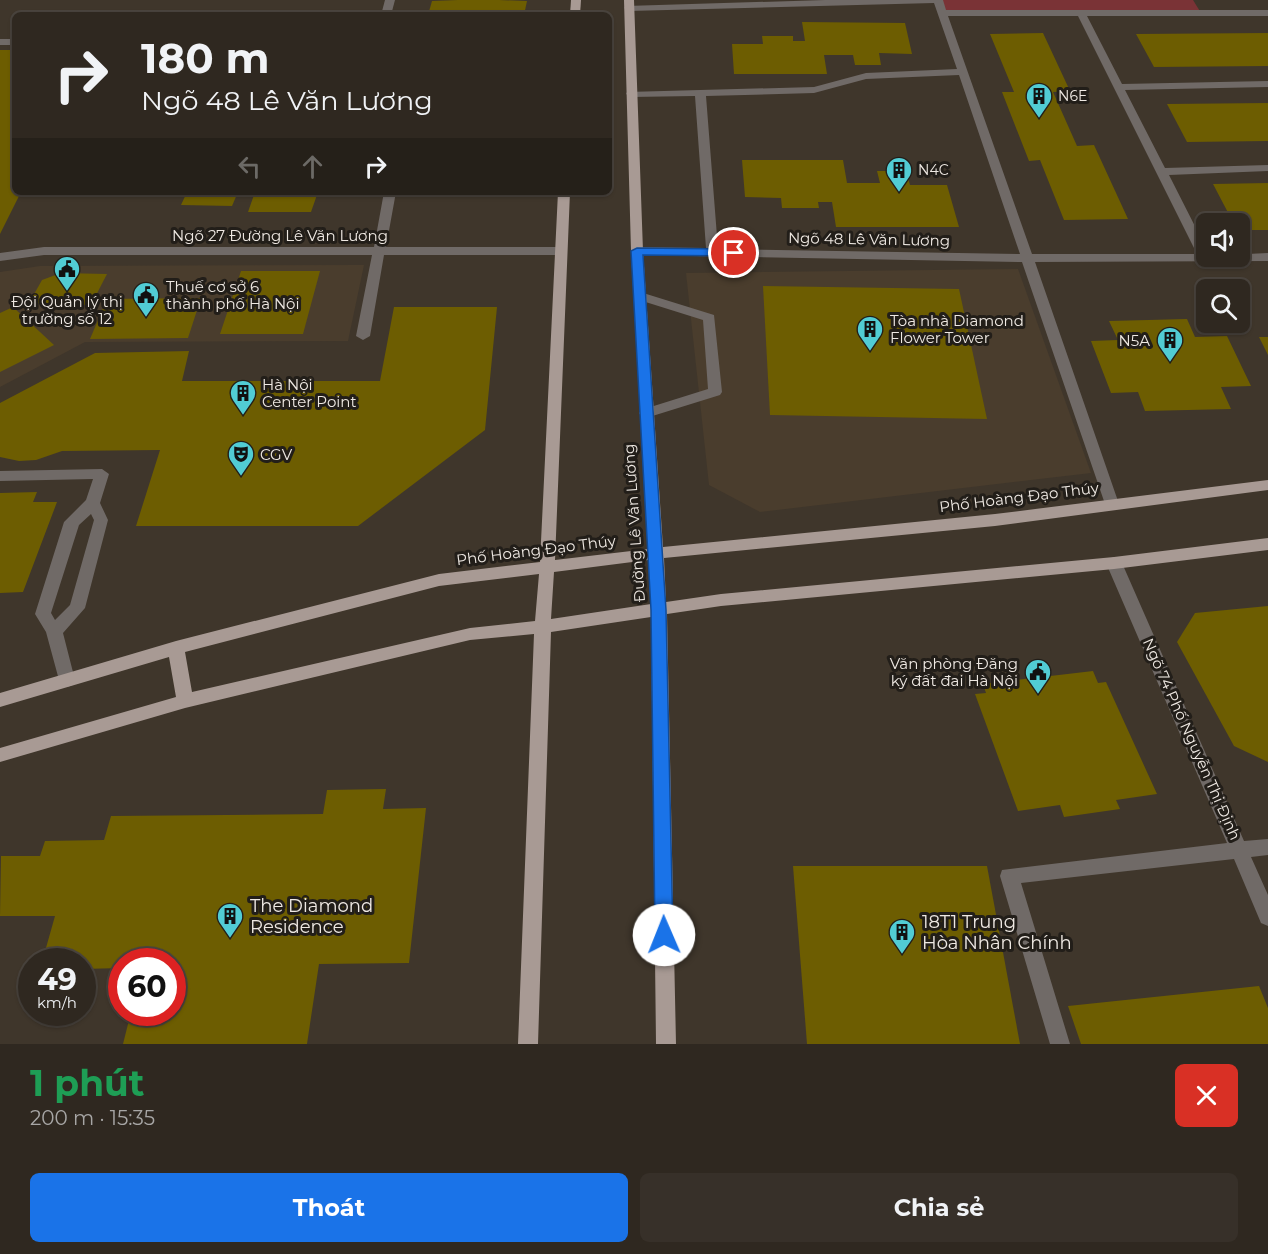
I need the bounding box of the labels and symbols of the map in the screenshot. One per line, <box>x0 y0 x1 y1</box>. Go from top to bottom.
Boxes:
building icon: N6E <box>1024 81 1054 119</box>
place label: N6E <box>1058 87 1087 105</box>
building icon: N4C <box>884 155 914 193</box>
place label: N4C <box>918 161 949 179</box>
street label: Ngõ 27 Đường Lê Văn Lương <box>172 226 388 245</box>
pin <box>708 227 759 278</box>
street label: Ngõ 48 Lê Văn Lương <box>788 228 950 250</box>
public building icon: Đội Quản lý thị trường số 12 <box>52 254 82 292</box>
place label: Thuế cơ sở 6 thành phố Hà Nội <box>166 277 300 313</box>
public building icon: Thuế cơ sở 6 thành phố Hà Nội <box>131 280 161 318</box>
place label: Đội Quản lý thị trường số 12 <box>11 292 123 328</box>
place label: Tòa nhà Diamond Flower Tower <box>890 311 1024 347</box>
building icon: Tòa nhà Diamond Flower Tower <box>855 314 885 352</box>
building icon: N5A <box>1155 325 1185 363</box>
place label: N5A <box>1119 331 1150 350</box>
place label: Hà Nội Center Point <box>262 375 357 411</box>
building icon: Hà Nội Center Point <box>228 378 258 416</box>
theatre icon: CGV <box>226 439 256 477</box>
street label: Đường Lê Văn Lương <box>619 443 649 603</box>
place label: CGV <box>260 445 293 464</box>
street label: Phố Hoàng Đạo Thúy <box>938 478 1101 516</box>
street label: Phố Hoàng Đạo Thúy <box>455 531 618 569</box>
street label: Ngõ 74 Phố Nguyễn Thị Định <box>1139 635 1245 843</box>
place label: Văn phòng Đăng ký đất đai Hà Nội <box>890 654 1018 690</box>
public building icon: Văn phòng Đăng ký đất đai Hà Nội <box>1023 657 1053 695</box>
place label: The Diamond Residence <box>250 895 373 938</box>
building icon: The Diamond Residence <box>215 901 245 939</box>
position arrow <box>632 903 696 967</box>
place label: 18T1 Trung Hòa Nhân Chính <box>922 911 1072 954</box>
building icon: 18T1 Trung Hòa Nhân Chính <box>887 917 917 955</box>
speed limit sign: 60 <box>108 948 186 1026</box>

